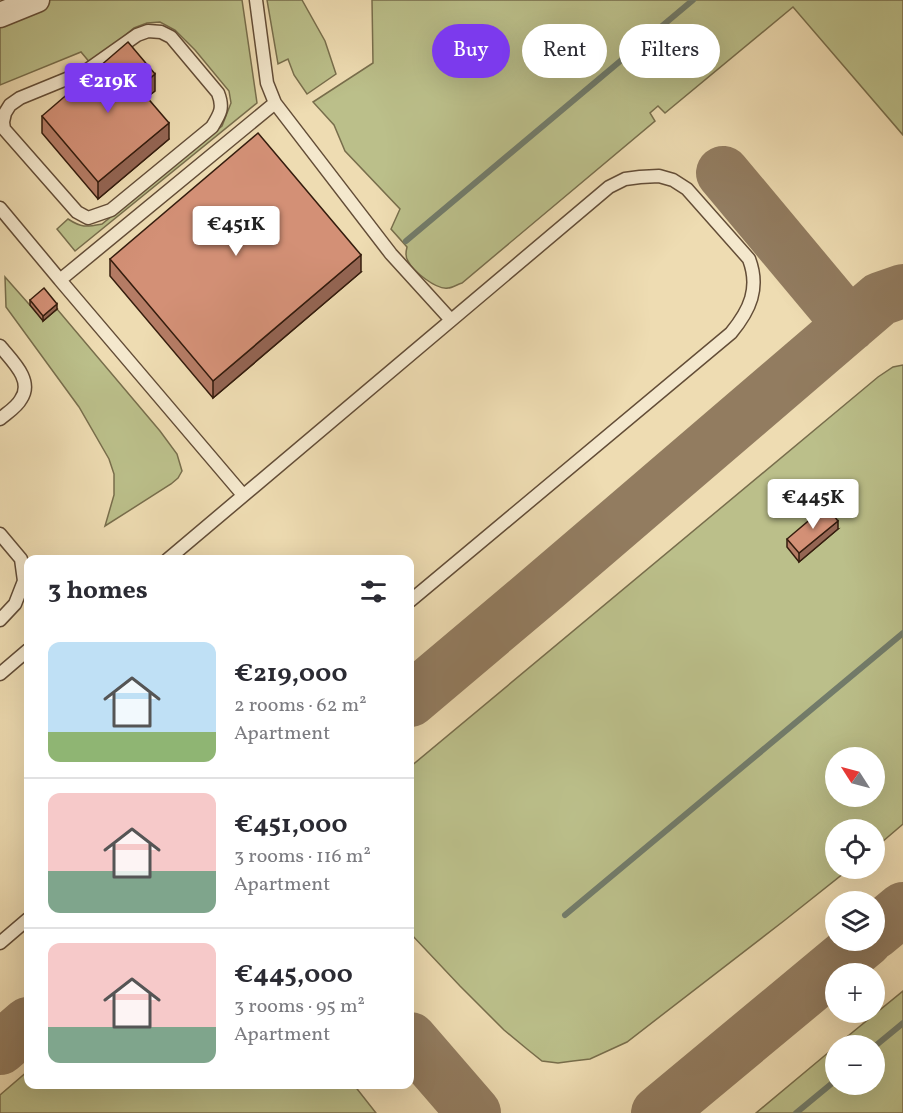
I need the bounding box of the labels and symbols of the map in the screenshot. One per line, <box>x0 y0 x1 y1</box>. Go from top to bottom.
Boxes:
pin: €219K <box>66 63 150 114</box>
pin: €451K <box>194 206 278 257</box>
pin: €445K <box>771 479 855 530</box>
north arrow <box>825 747 885 807</box>

